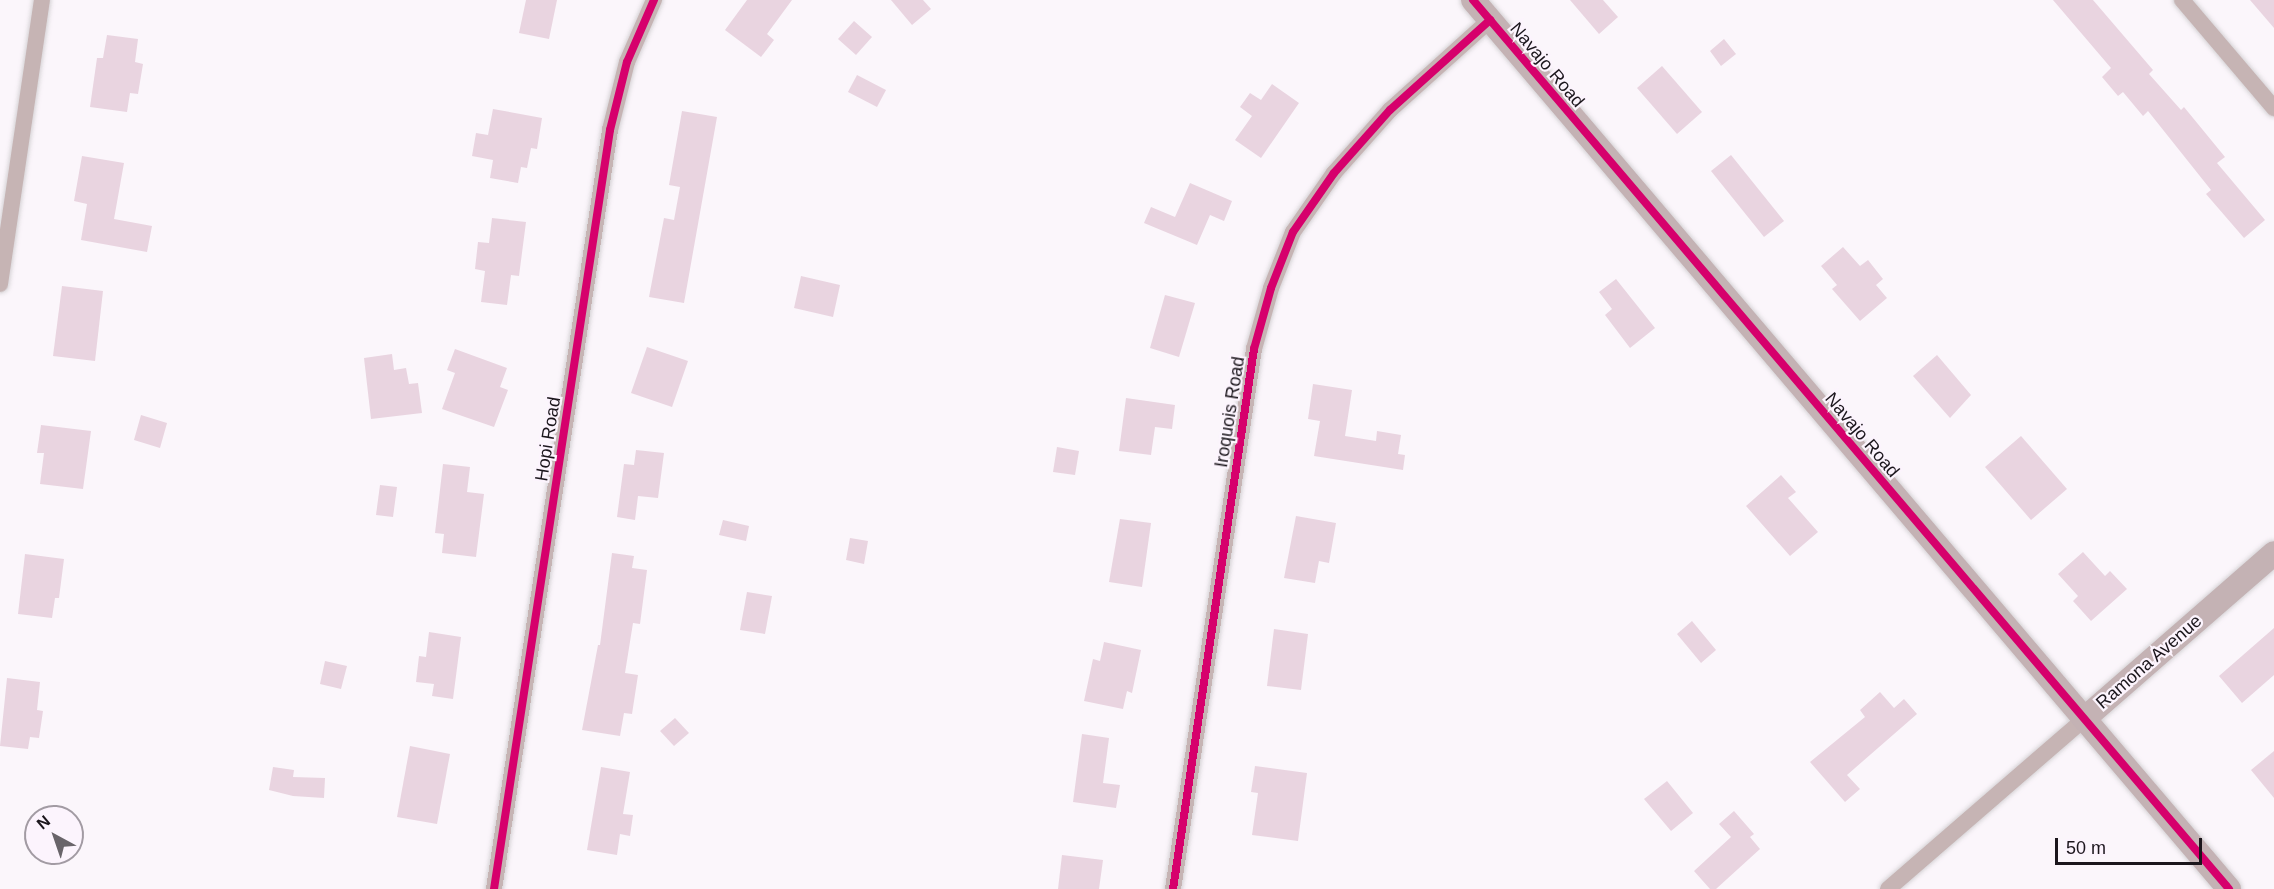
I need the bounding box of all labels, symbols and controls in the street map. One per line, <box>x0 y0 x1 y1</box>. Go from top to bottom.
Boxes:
street label: Navajo Road <box>1505 18 1589 112</box>
street label: Iroquois Road <box>1211 355 1249 469</box>
street label: Navajo Road <box>1820 388 1904 482</box>
street label: Hopi Road <box>531 395 565 483</box>
street label: Ramona Avenue <box>2091 610 2207 714</box>
north arrow <box>24 805 84 865</box>
text: N <box>34 812 53 833</box>
scale bar <box>2058 826 2205 864</box>
text: 50 m <box>2066 838 2106 858</box>

